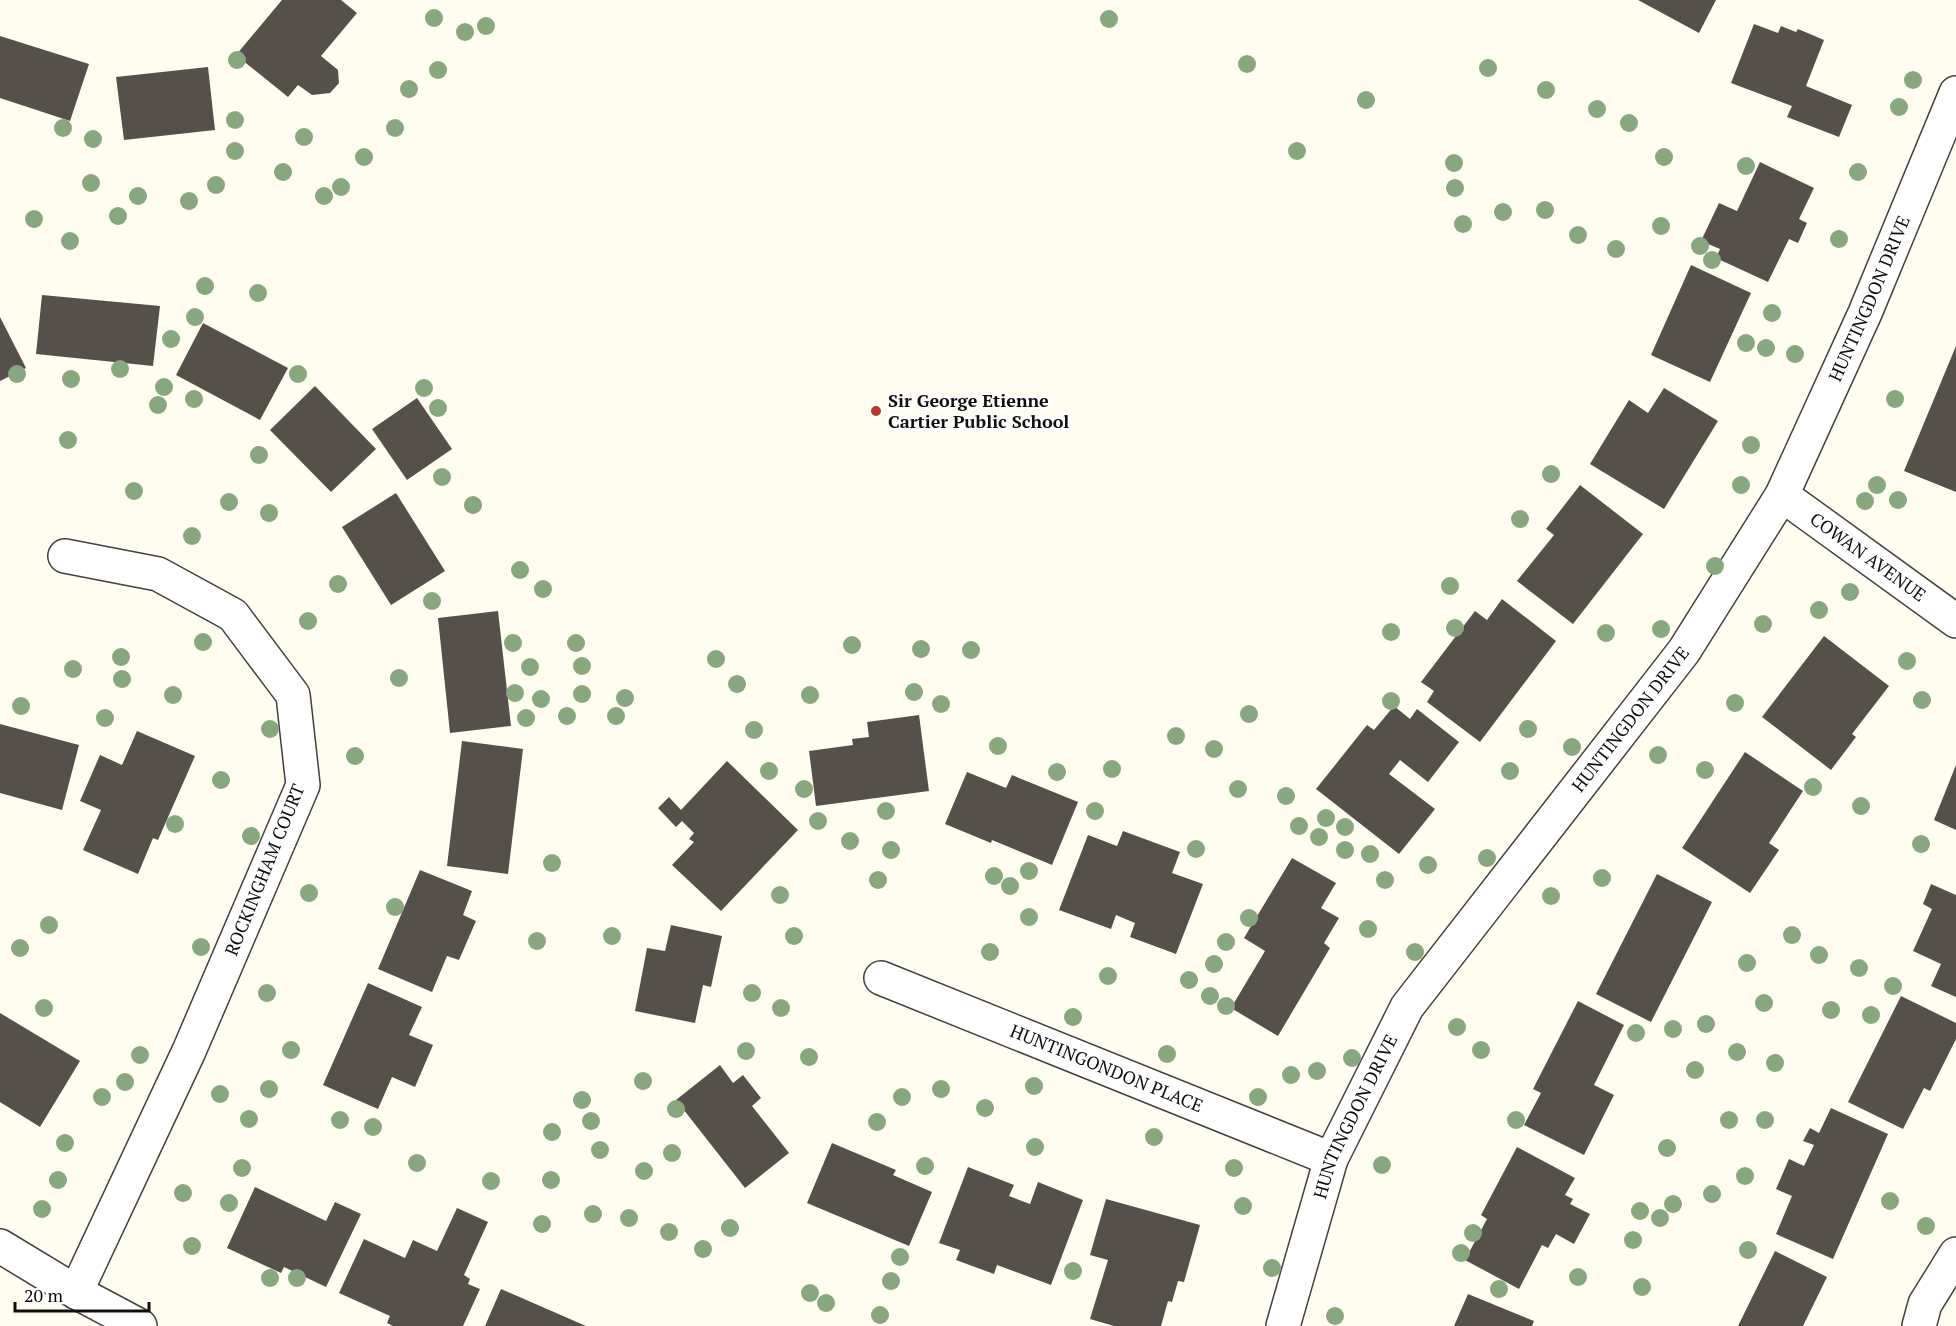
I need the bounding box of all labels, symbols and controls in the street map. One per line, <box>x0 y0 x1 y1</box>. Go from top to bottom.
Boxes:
street label: HUNTINGDON DRIVE <box>1822 212 1915 385</box>
place label: Sir George Etienne Cartier Public School <box>888 388 1069 433</box>
marker: Sir George Etienne Cartier Public School <box>869 404 883 418</box>
street label: COWAN AVENUE <box>1806 506 1931 606</box>
street label: HUNTINGDON DRIVE <box>1566 641 1694 797</box>
street label: ROCKINGHAM COURT <box>219 780 309 959</box>
street label: HUNTINGONDON PLACE <box>1007 1018 1207 1117</box>
street label: HUNTINGDON DRIVE <box>1307 1030 1402 1201</box>
scale bar <box>15 1275 148 1313</box>
text: 20 m <box>24 1283 64 1307</box>

